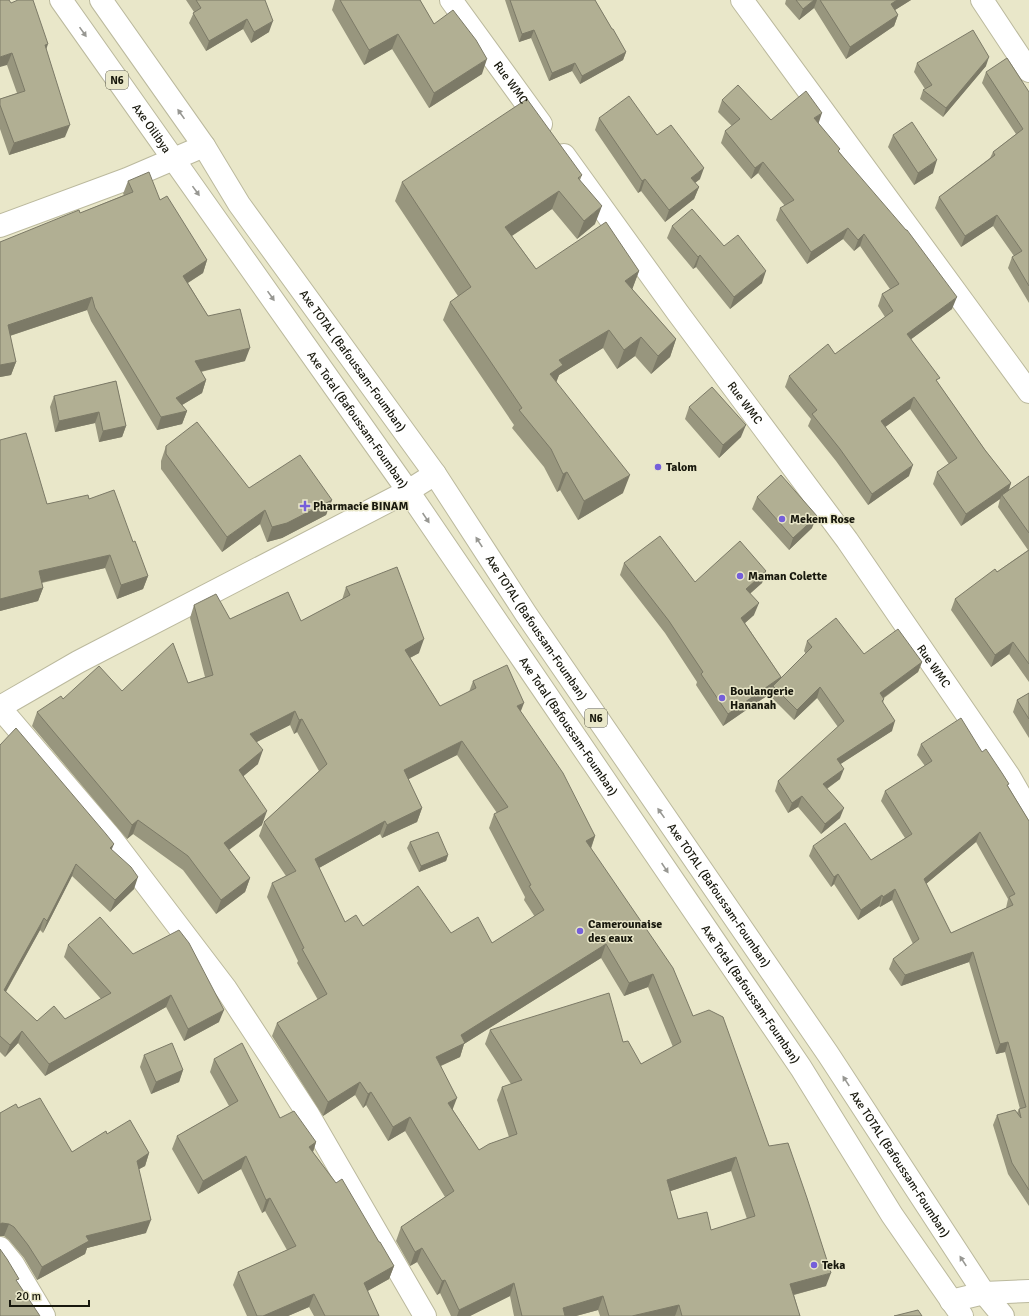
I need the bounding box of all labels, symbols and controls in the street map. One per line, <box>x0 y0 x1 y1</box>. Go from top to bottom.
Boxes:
one-way arrow <box>79 27 87 37</box>
street label: Rue WMC <box>490 58 531 107</box>
road number: N6 <box>106 71 128 89</box>
street label: Axe Oilibya <box>129 101 174 156</box>
one-way arrow <box>177 109 185 119</box>
one-way arrow <box>192 185 200 196</box>
street label: Axe TOTAL (Bafoussam-Foumban) <box>296 287 409 435</box>
one-way arrow <box>267 291 276 302</box>
street label: Axe Total (Bafoussam-Foumban) <box>304 348 411 491</box>
street label: Rue WMC <box>724 379 766 427</box>
place label: Talom <box>666 460 697 475</box>
marker: Talom <box>653 462 663 472</box>
place label: Pharmacie BINAM <box>313 499 408 514</box>
marker: Pharmacie BINAM <box>300 501 310 511</box>
one-way arrow <box>422 512 430 523</box>
place label: Mekem Rose <box>790 512 855 527</box>
marker: Mekem Rose <box>777 514 787 524</box>
one-way arrow <box>475 537 483 547</box>
street label: Axe TOTAL (Bafoussam-Foumban) <box>482 552 590 703</box>
place label: Maman Colette <box>748 569 827 584</box>
marker: Maman Colette <box>735 571 745 581</box>
street label: Rue WMC <box>914 642 954 691</box>
street label: Axe Total (Bafoussam-Foumban) <box>516 654 621 799</box>
place label: Boulangerie Hananah <box>730 684 794 713</box>
marker: Boulangerie Hananah <box>717 693 727 703</box>
road number: N6 <box>585 709 607 727</box>
one-way arrow <box>657 807 665 818</box>
street label: Axe TOTAL (Bafoussam-Foumban) <box>664 820 774 970</box>
one-way arrow <box>661 863 669 873</box>
place label: Camerounaise des eaux <box>588 917 662 946</box>
street label: Axe Total (Bafoussam-Foumban) <box>698 922 803 1066</box>
marker: Camerounaise des eaux <box>575 926 585 936</box>
one-way arrow <box>842 1076 850 1086</box>
street label: Axe TOTAL (Bafoussam-Foumban) <box>847 1088 953 1240</box>
one-way arrow <box>959 1255 966 1266</box>
place label: Teka <box>822 1258 845 1273</box>
marker: Teka <box>809 1260 819 1270</box>
scale bar <box>10 1282 89 1308</box>
text: 20 m <box>16 1289 41 1304</box>

